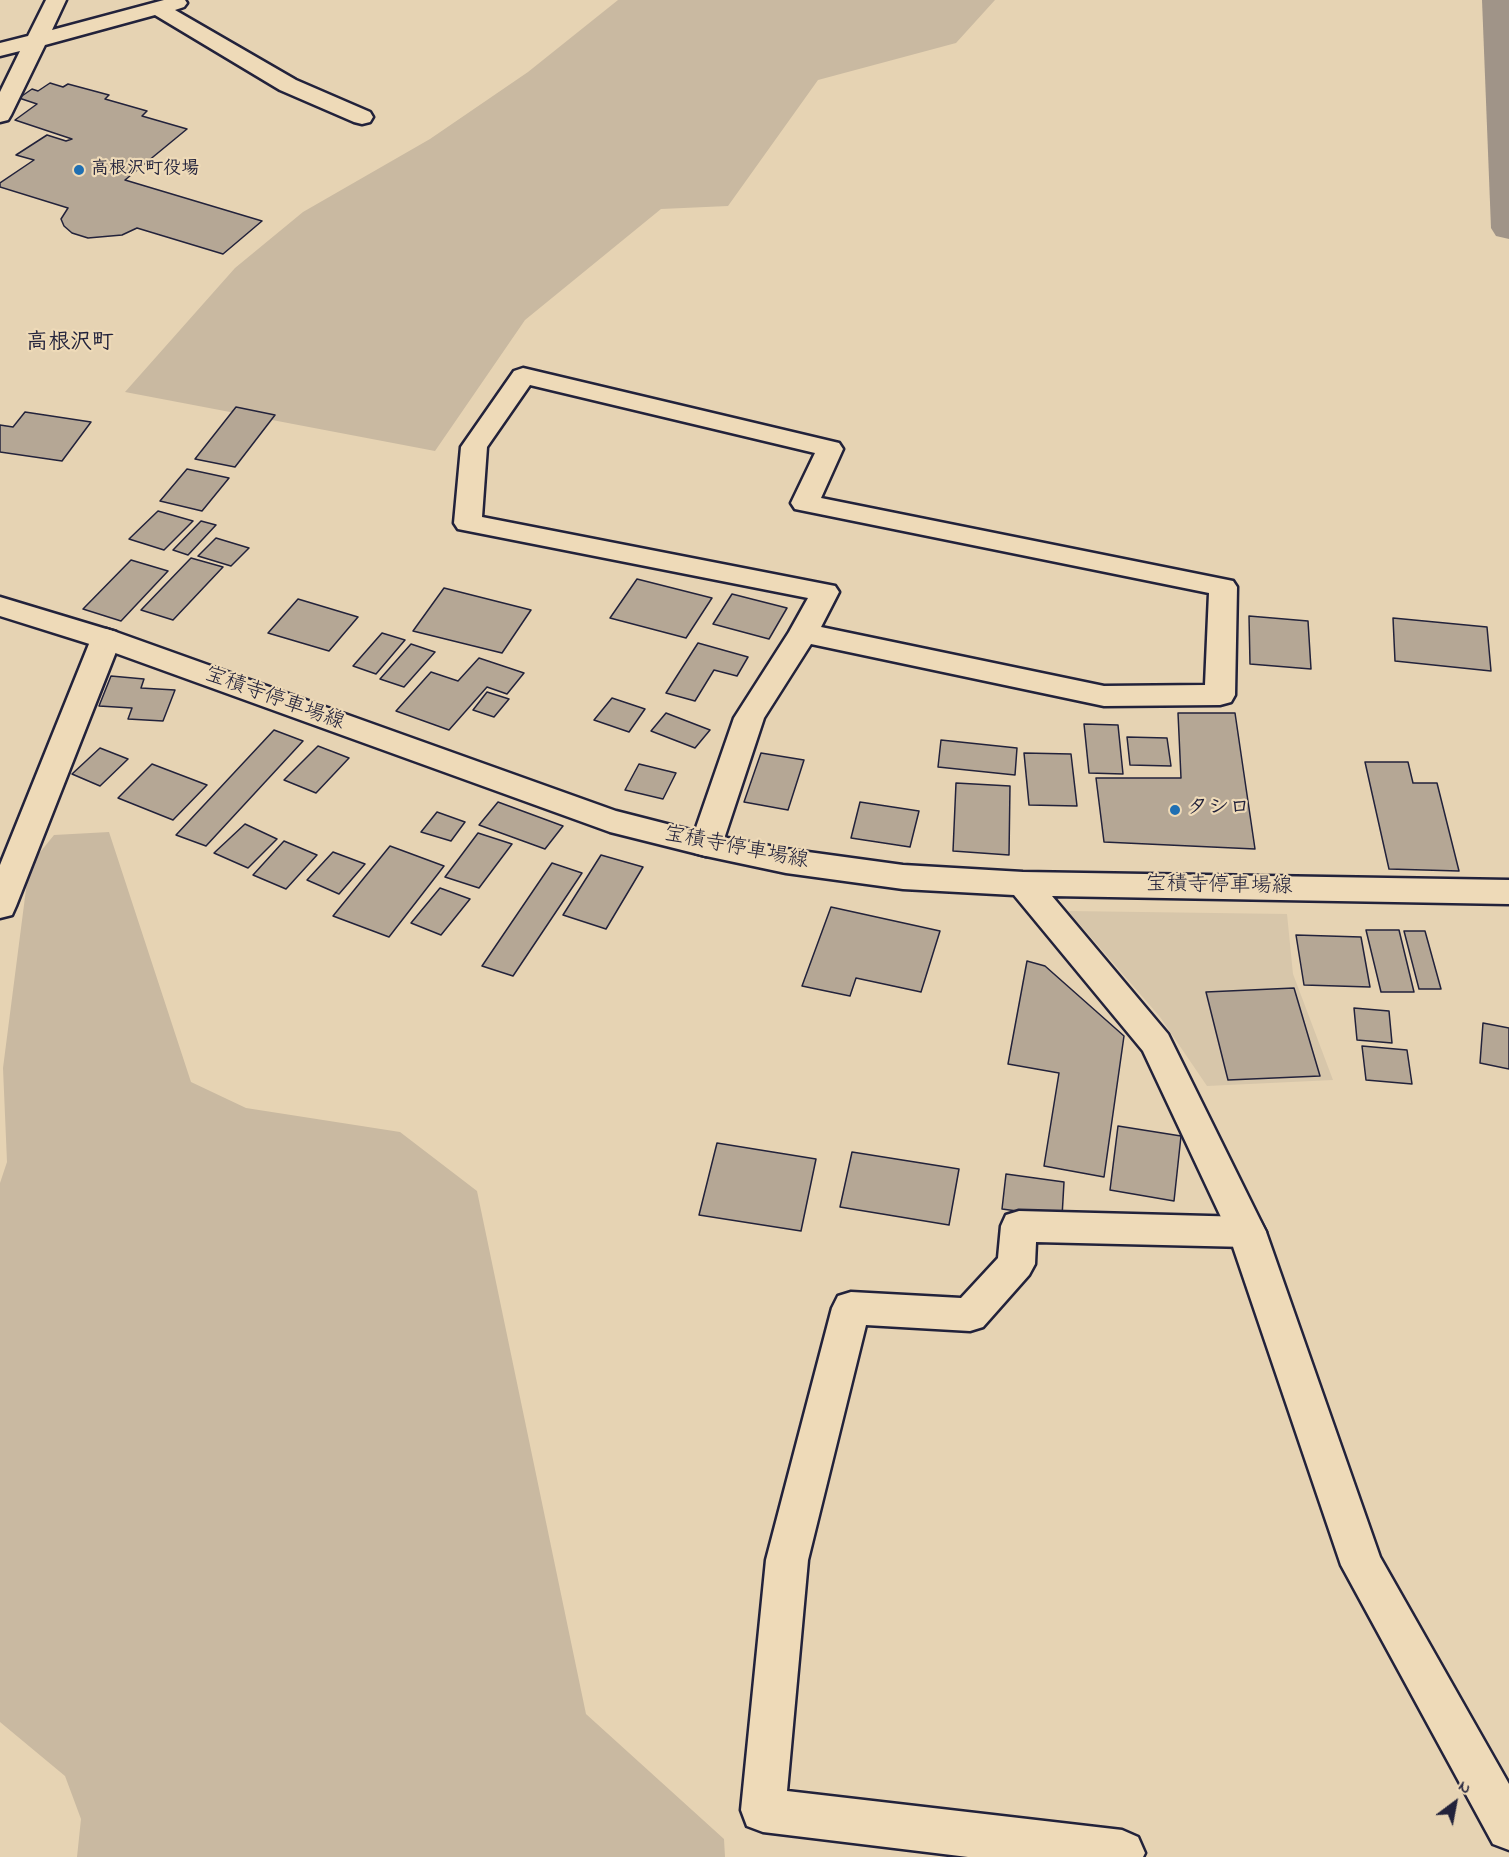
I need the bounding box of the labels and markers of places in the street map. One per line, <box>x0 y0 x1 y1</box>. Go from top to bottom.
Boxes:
place label: 高根沢町役場 <box>91 159 199 181</box>
marker: 高根沢町役場 <box>72 163 86 177</box>
place label: タシロ <box>1187 797 1250 823</box>
marker: タシロ <box>1168 803 1182 817</box>

